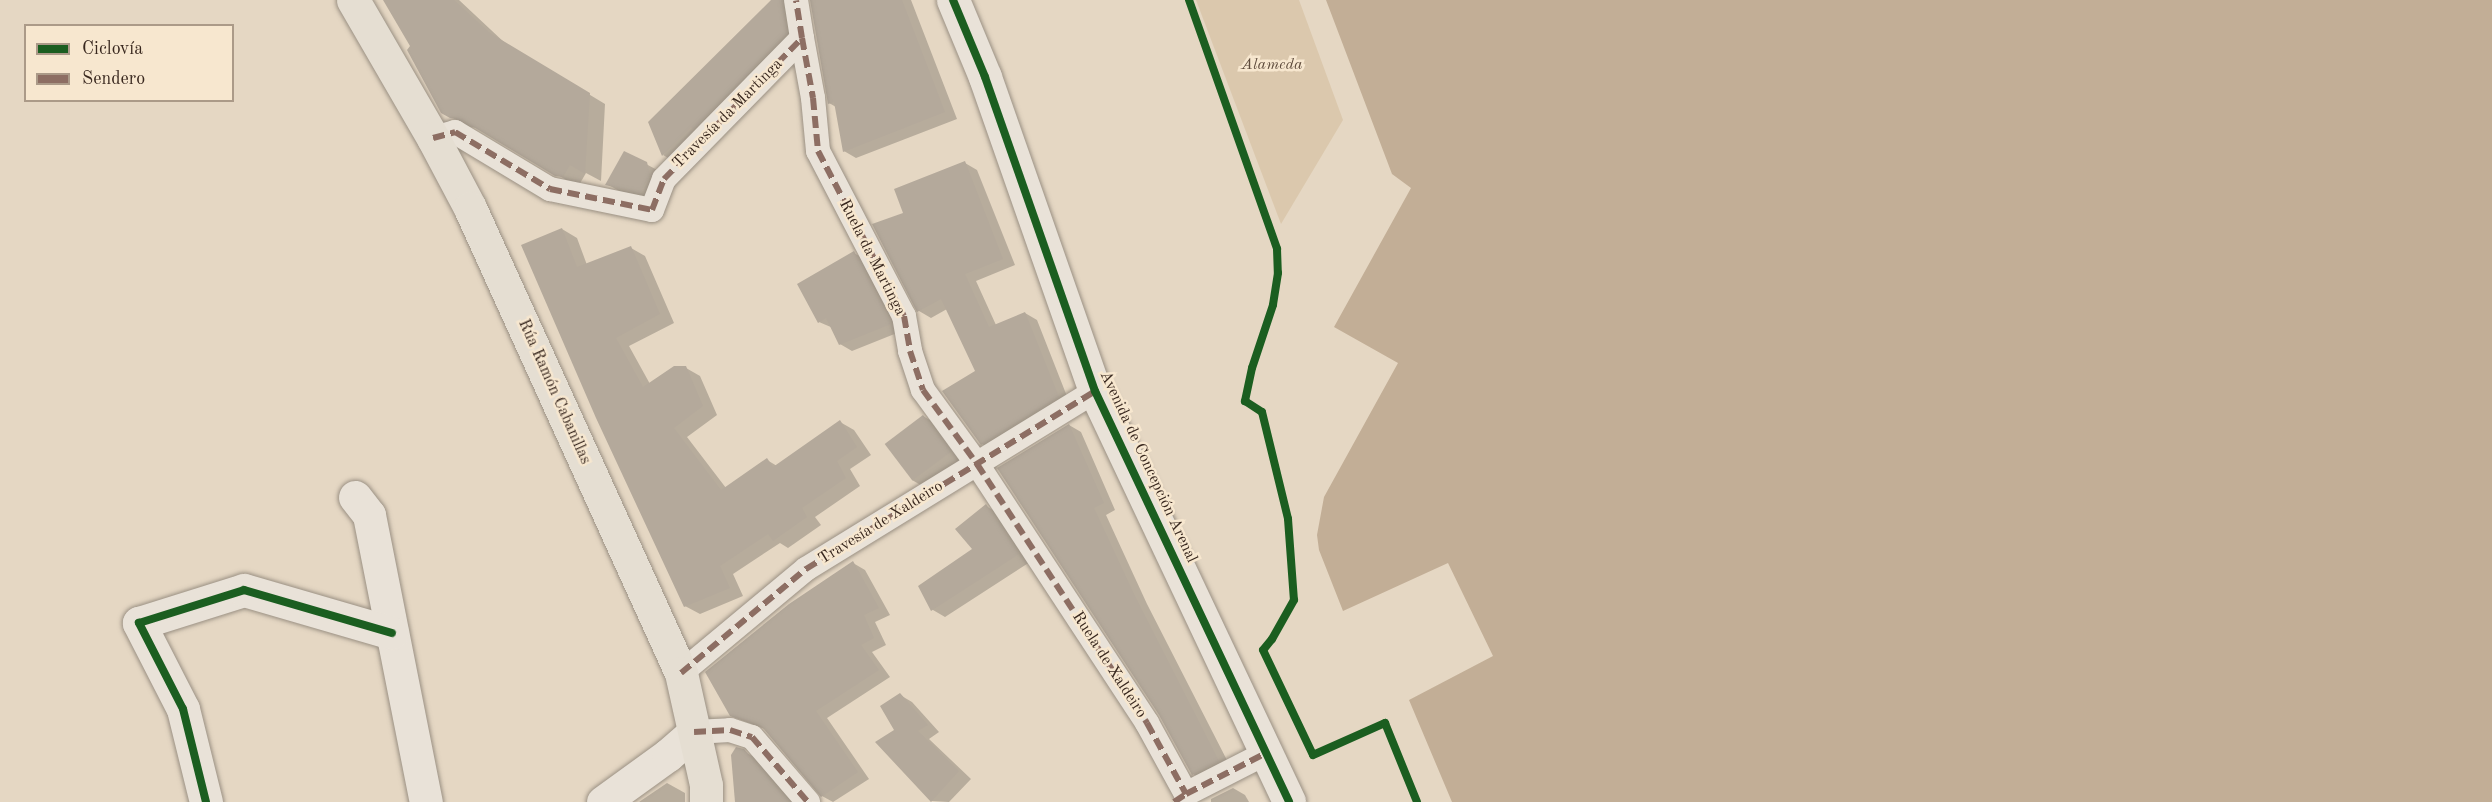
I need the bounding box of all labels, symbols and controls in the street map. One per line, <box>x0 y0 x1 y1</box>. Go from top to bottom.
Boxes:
legend <box>24 24 234 102</box>
text: Ciclovía <box>82 40 143 58</box>
street label: Travesía da Martinga <box>669 55 787 173</box>
park label: Alameda <box>1241 55 1303 75</box>
text: Sendero <box>82 70 145 88</box>
street label: Ruela da Martinga <box>834 197 910 319</box>
street label: Rúa Ramón Cabanillas <box>513 317 595 467</box>
street label: Avenida de Concepción Arenal <box>1095 368 1201 566</box>
street label: Travesía de Xaldeiro <box>815 477 947 569</box>
street label: Ruela de Xaldeiro <box>1067 608 1151 722</box>

